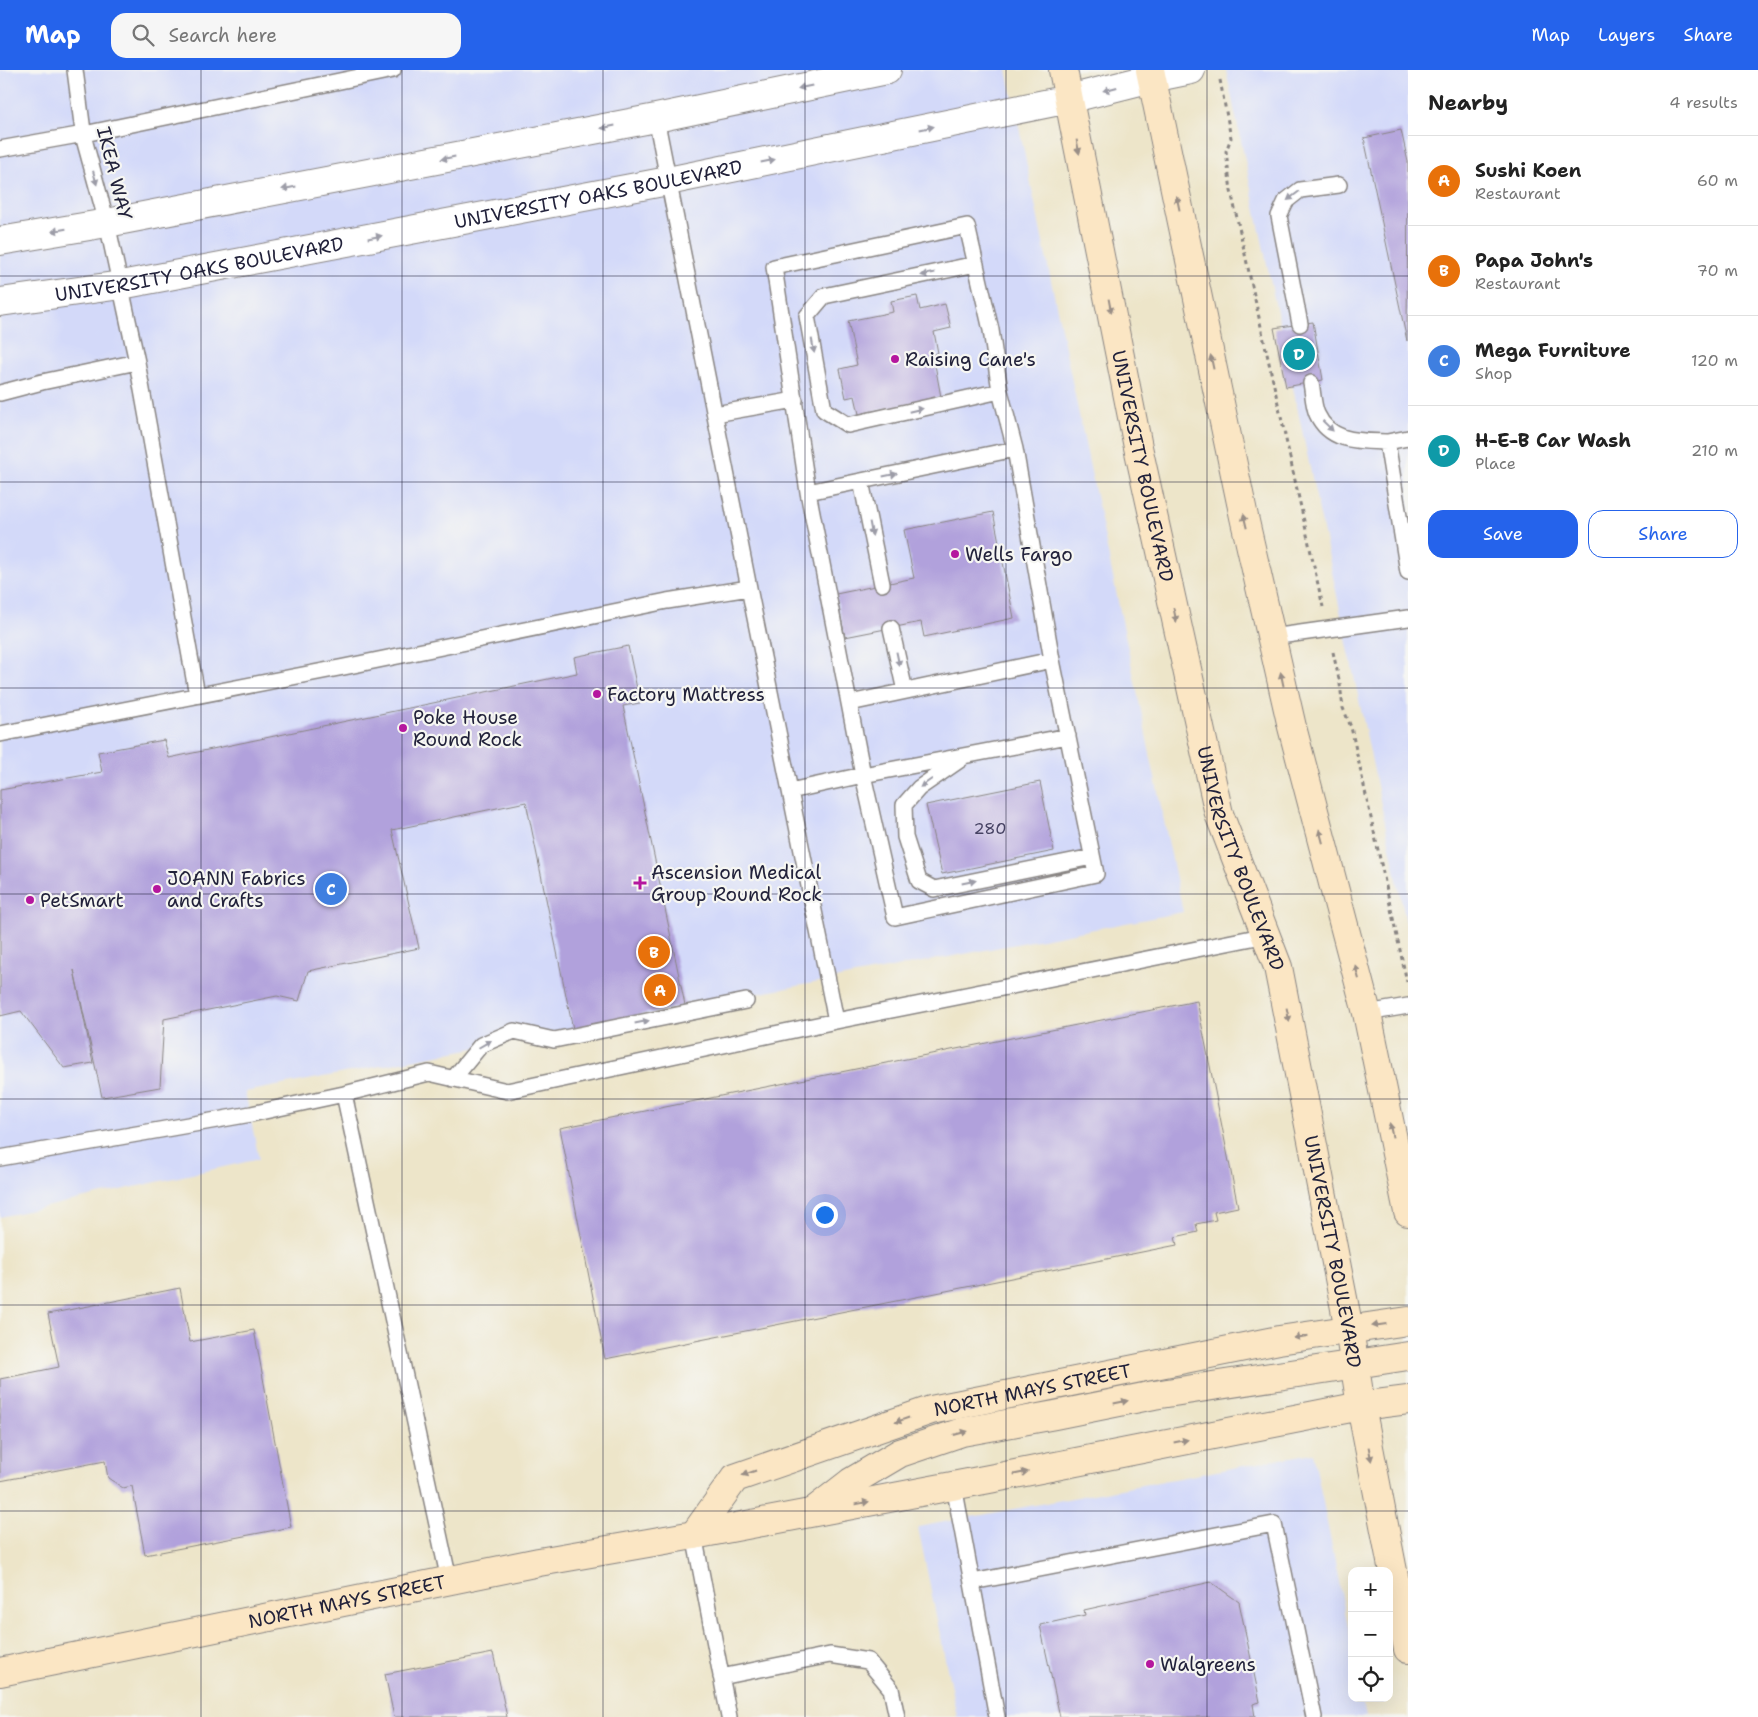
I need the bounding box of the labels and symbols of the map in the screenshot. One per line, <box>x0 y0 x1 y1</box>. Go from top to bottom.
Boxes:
one-way arrow <box>797 83 812 91</box>
one-way arrow <box>1103 85 1118 93</box>
street label: IKEA WAY <box>91 124 138 223</box>
one-way arrow <box>600 124 616 132</box>
one-way arrow <box>919 124 935 132</box>
one-way arrow <box>1075 140 1083 156</box>
one-way arrow <box>440 154 456 162</box>
street label: UNIVERSITY OAKS BOULEVARD <box>452 154 745 234</box>
one-way arrow <box>760 157 775 165</box>
one-way arrow <box>92 171 100 186</box>
one-way arrow <box>280 184 296 192</box>
one-way arrow <box>1287 190 1300 201</box>
one-way arrow <box>1174 196 1182 211</box>
one-way arrow <box>50 227 66 235</box>
street label: UNIVERSITY OAKS BOULEVARD <box>53 231 346 307</box>
one-way arrow <box>367 232 383 240</box>
one-way arrow <box>920 270 935 278</box>
one-way arrow <box>1106 299 1114 314</box>
pin: D <box>1283 335 1315 373</box>
one-way arrow <box>809 338 817 354</box>
place label: Raising Cane's <box>905 347 1036 372</box>
street label: UNIVERSITY BOULEVARD <box>1106 348 1179 584</box>
marker: Raising Cane's <box>889 353 901 365</box>
one-way arrow <box>1207 354 1215 370</box>
one-way arrow <box>908 406 923 414</box>
one-way arrow <box>1322 420 1334 432</box>
one-way arrow <box>882 471 898 479</box>
one-way arrow <box>1241 514 1249 529</box>
one-way arrow <box>867 522 875 537</box>
place label: Wells Fargo <box>965 542 1073 567</box>
marker: Wells Fargo <box>949 548 961 560</box>
one-way arrow <box>1171 607 1179 622</box>
one-way arrow <box>895 652 903 668</box>
one-way arrow <box>1278 672 1286 687</box>
place label: Factory Mattress <box>607 682 765 707</box>
marker: Factory Mattress <box>591 688 603 700</box>
place label: Poke House Round Rock <box>413 705 522 752</box>
marker: Poke House Round Rock <box>397 722 409 734</box>
street label: UNIVERSITY BOULEVARD <box>1191 744 1290 974</box>
one-way arrow <box>919 778 933 788</box>
house number: 280 <box>974 818 1006 839</box>
one-way arrow <box>1317 828 1325 843</box>
place label: Ascension Medical Group Round Rock <box>651 860 822 907</box>
place label: JOANN Fabrics and Crafts <box>167 866 306 913</box>
pin: C <box>315 870 347 908</box>
marker: Ascension Medical Group Round Rock <box>633 876 647 890</box>
one-way arrow <box>961 878 977 886</box>
marker: JOANN Fabrics and Crafts <box>151 883 163 895</box>
place label: PetSmart <box>40 888 124 913</box>
marker: PetSmart <box>24 894 36 906</box>
pin: B <box>638 933 670 971</box>
one-way arrow <box>1352 964 1360 979</box>
pin: A <box>644 971 676 1009</box>
one-way arrow <box>1284 1008 1292 1024</box>
one-way arrow <box>634 1018 649 1026</box>
one-way arrow <box>478 1040 493 1048</box>
one-way arrow <box>1387 1122 1395 1138</box>
street label: UNIVERSITY BOULEVARD <box>1298 1133 1367 1370</box>
your location <box>812 1202 838 1228</box>
one-way arrow <box>1370 1321 1386 1329</box>
one-way arrow <box>1293 1333 1309 1341</box>
street label: NORTH MAYS STREET <box>931 1358 1134 1422</box>
one-way arrow <box>1113 1398 1129 1406</box>
one-way arrow <box>895 1417 910 1424</box>
one-way arrow <box>954 1428 969 1436</box>
one-way arrow <box>1173 1437 1189 1445</box>
one-way arrow <box>1366 1447 1374 1463</box>
one-way arrow <box>1014 1469 1029 1477</box>
one-way arrow <box>741 1470 756 1478</box>
one-way arrow <box>854 1499 869 1507</box>
street label: NORTH MAYS STREET <box>246 1569 448 1634</box>
place label: Walgreens <box>1160 1652 1256 1677</box>
marker: Walgreens <box>1144 1658 1156 1670</box>

